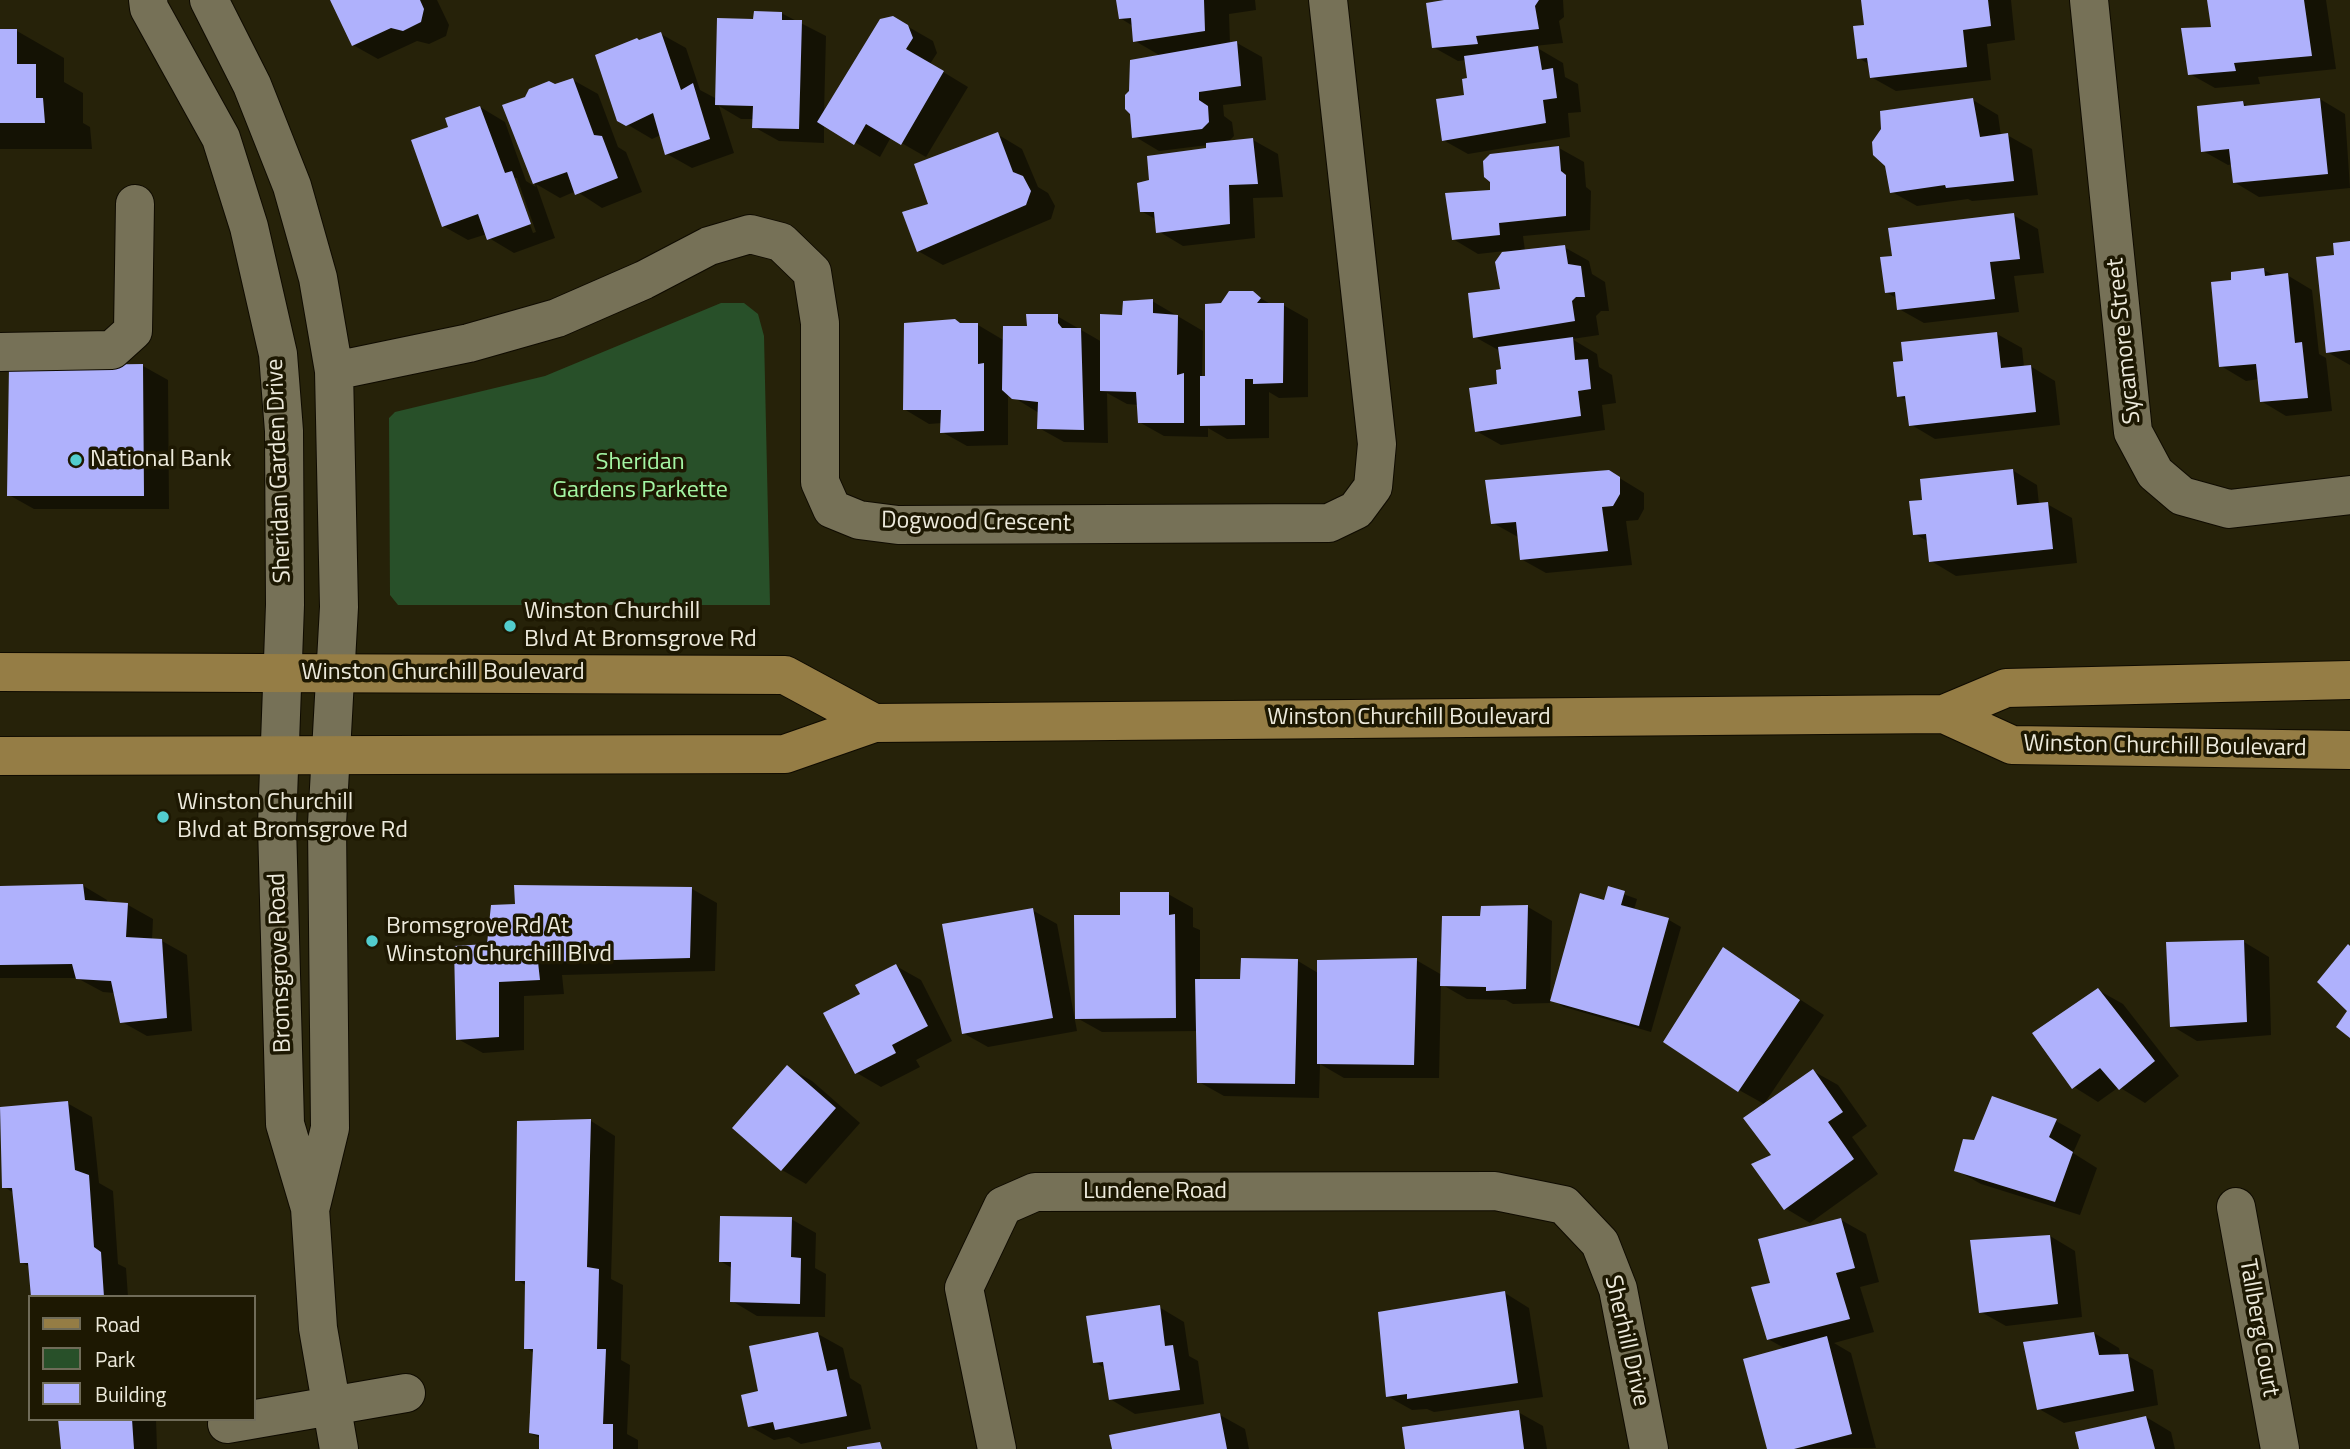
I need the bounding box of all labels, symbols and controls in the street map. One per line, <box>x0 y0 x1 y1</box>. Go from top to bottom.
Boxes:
street label: Sycamore Street <box>2102 257 2148 425</box>
street label: Sheridan Garden Drive <box>262 358 298 584</box>
place label: National Bank <box>90 446 232 474</box>
park label: Sheridan Gardens Parkette <box>552 449 728 505</box>
marker: National Bank <box>68 452 84 468</box>
street label: Dogwood Crescent <box>881 507 1071 539</box>
place label: Winston Churchill Blvd At Bromsgrove Rd <box>524 598 757 654</box>
marker: Winston Churchill Blvd At Bromsgrove Rd <box>502 618 518 634</box>
street label: Winston Churchill Boulevard <box>301 659 585 687</box>
street label: Winston Churchill Boulevard <box>1267 704 1551 732</box>
street label: Winston Churchill Boulevard <box>2023 730 2307 764</box>
place label: Winston Churchill Blvd at Bromsgrove Rd <box>177 789 408 845</box>
marker: Winston Churchill Blvd at Bromsgrove Rd <box>155 809 171 825</box>
street label: Bromsgrove Road <box>263 872 299 1054</box>
place label: Bromsgrove Rd At Winston Churchill Blvd <box>386 913 612 969</box>
marker: Bromsgrove Rd At Winston Churchill Blvd <box>364 933 380 949</box>
street label: Lundene Road <box>1083 1178 1227 1206</box>
street label: Tallberg Court <box>2232 1257 2284 1399</box>
street label: Sherhill Drive <box>1597 1273 1655 1409</box>
legend <box>28 1295 256 1421</box>
text: Road <box>95 1308 140 1340</box>
text: Park <box>95 1343 135 1375</box>
text: Building <box>95 1378 166 1410</box>

